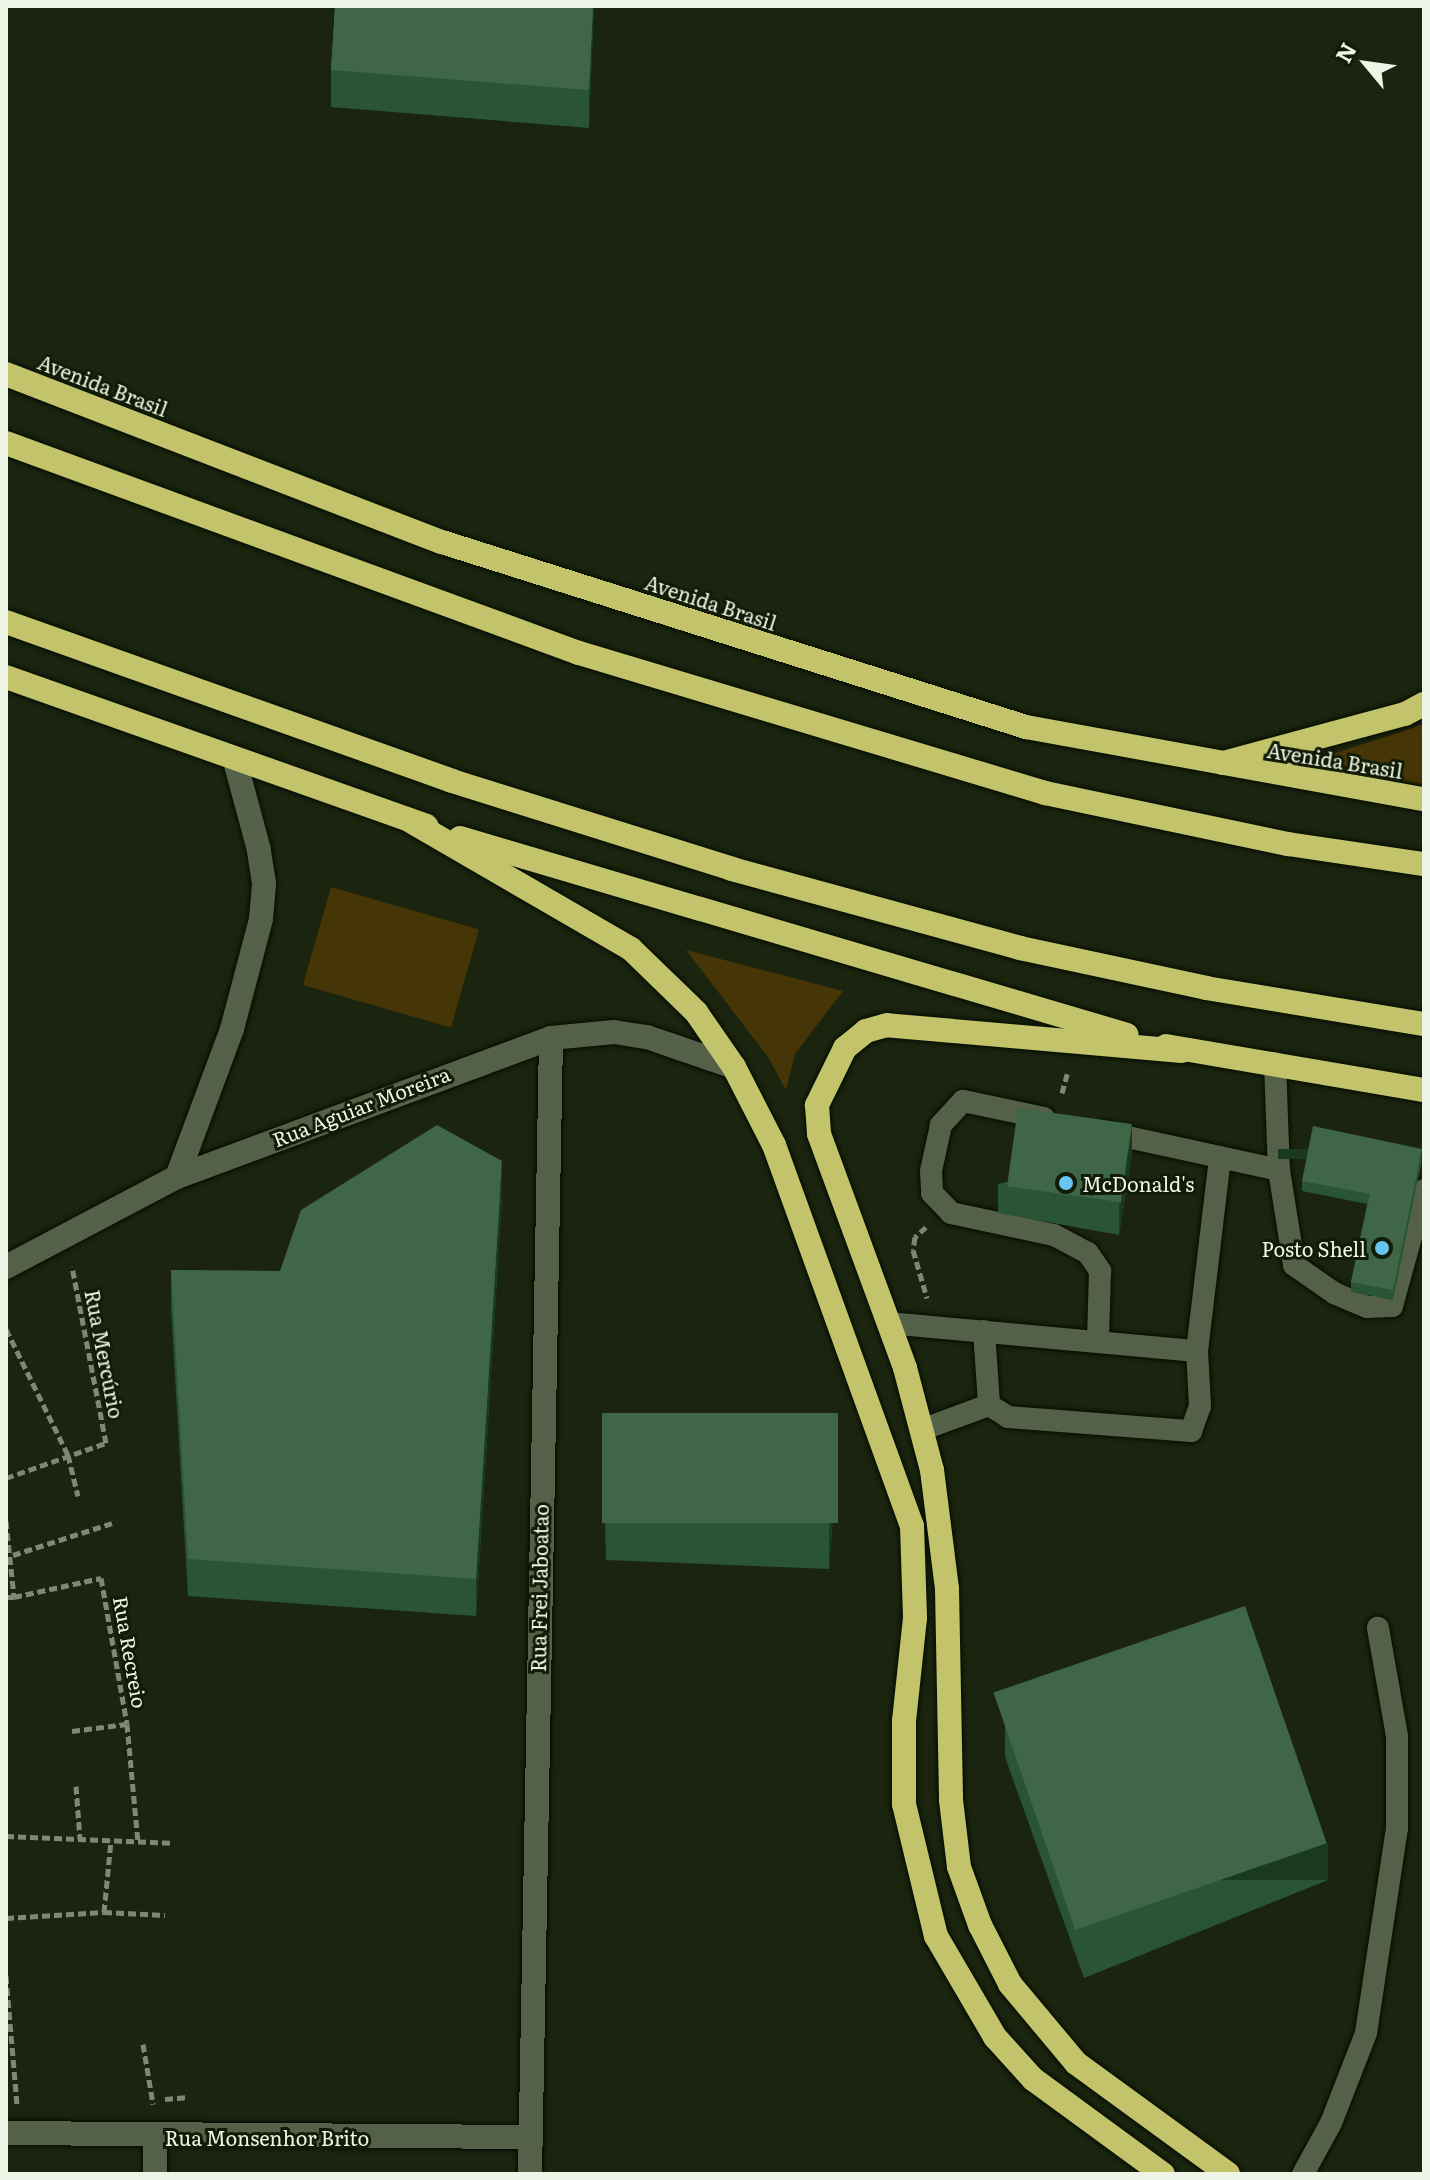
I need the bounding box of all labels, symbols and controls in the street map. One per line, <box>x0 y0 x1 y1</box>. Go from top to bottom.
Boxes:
north arrow <box>1326 24 1406 104</box>
text: N <box>1326 36 1363 68</box>
street label: Avenida Brasil <box>35 349 171 421</box>
street label: Avenida Brasil <box>642 569 780 635</box>
street label: Avenida Brasil <box>1265 737 1405 783</box>
street label: Rua Aguiar Moreira <box>269 1061 453 1151</box>
place label: McDonald's <box>1082 1171 1194 1195</box>
marker: McDonald's <box>1057 1174 1075 1192</box>
place label: Posto Shell <box>1261 1236 1366 1260</box>
marker: Posto Shell <box>1373 1239 1391 1257</box>
street label: Rua Mercúrio <box>81 1288 129 1420</box>
street label: Rua Frei Jaboatao <box>526 1504 552 1672</box>
street label: Rua Recreio <box>109 1594 153 1710</box>
street label: Rua Monsenhor Brito <box>165 2125 369 2149</box>

